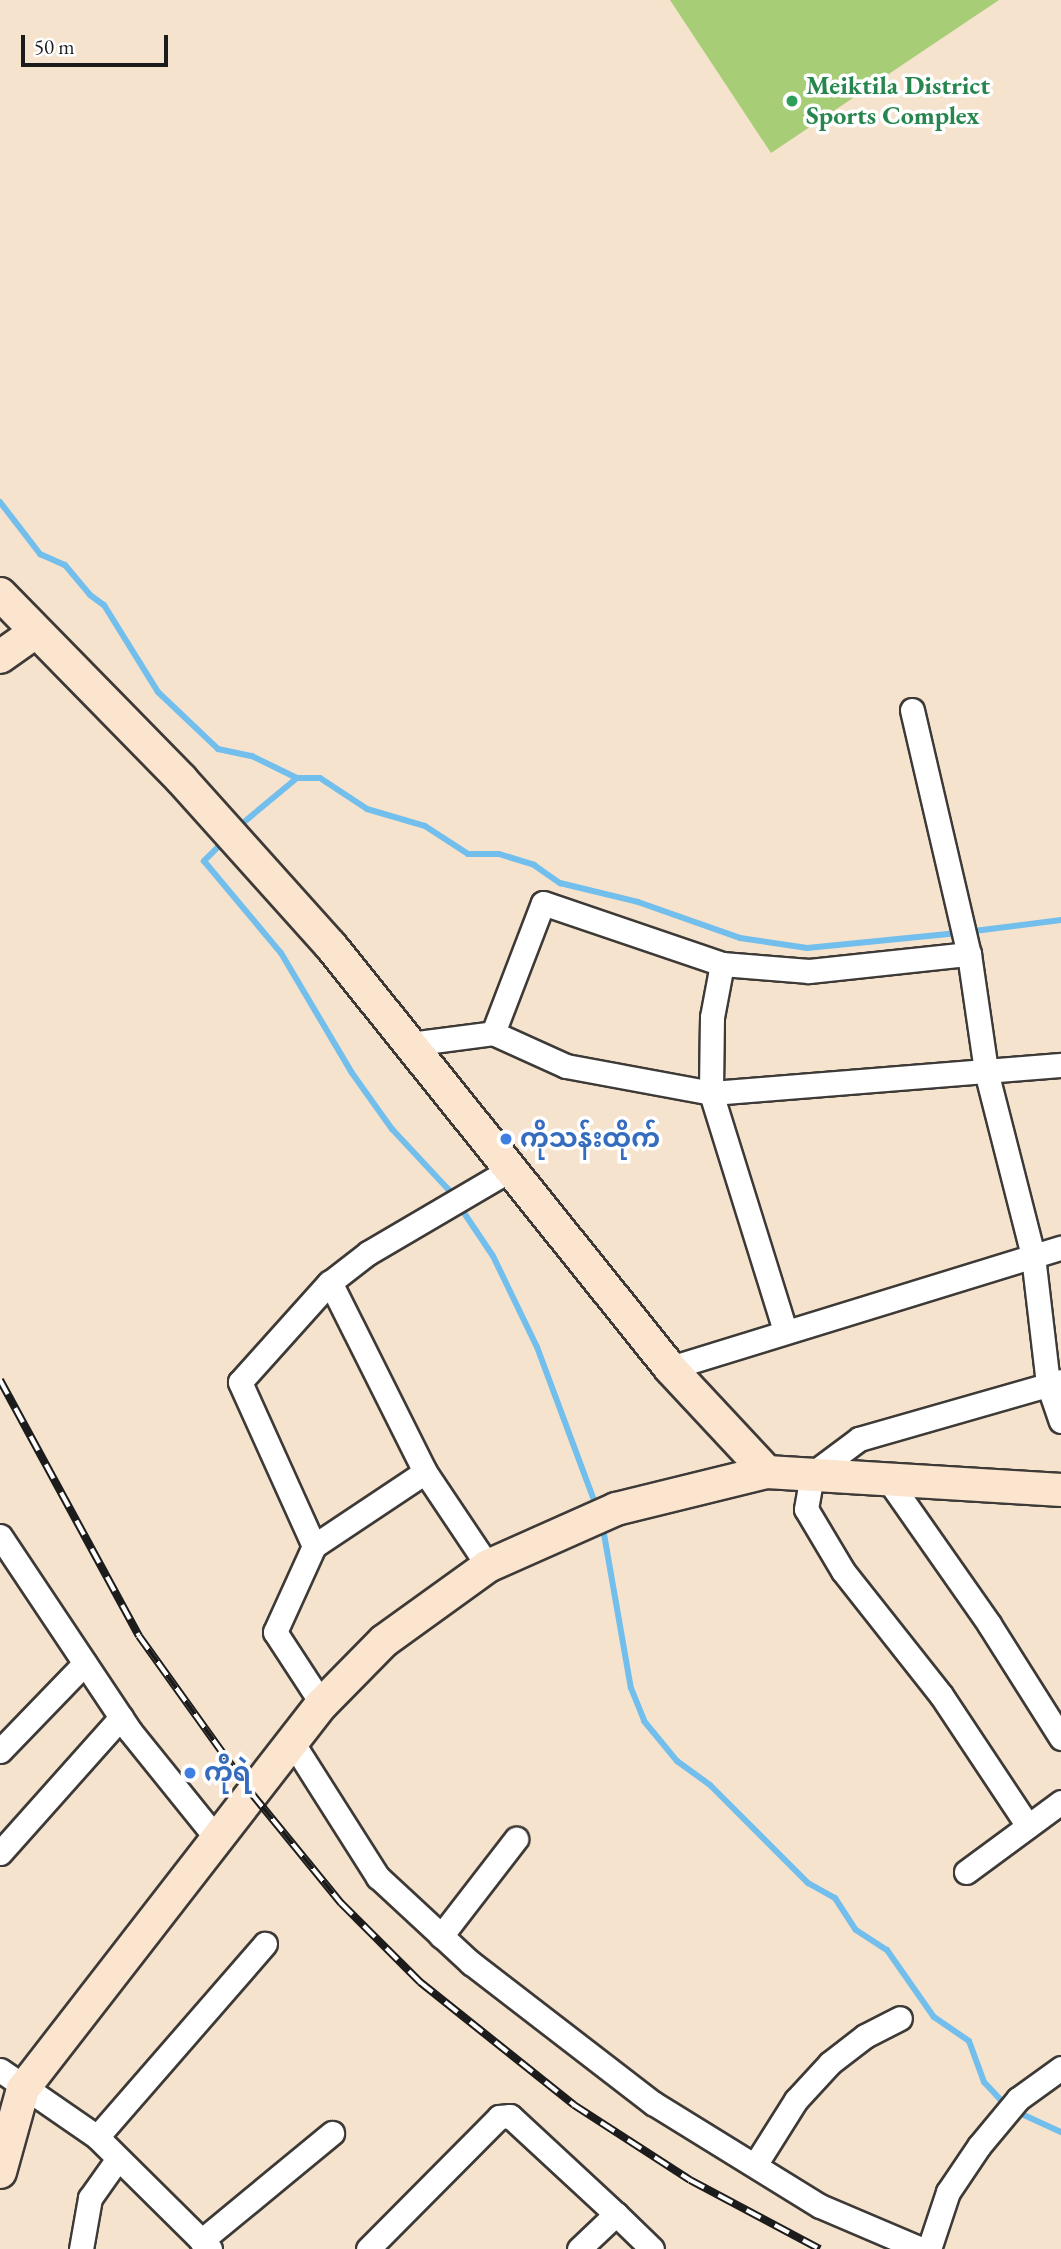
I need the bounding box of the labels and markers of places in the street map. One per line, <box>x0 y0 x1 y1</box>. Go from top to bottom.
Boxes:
place label: Meiktila District Sports Complex <box>806 70 990 132</box>
marker: Meiktila District Sports Complex <box>784 93 800 109</box>
place label: ကိုသန်းထိုက် <box>520 1123 660 1155</box>
marker: ကိုသန်းထိုက် <box>498 1131 514 1147</box>
place label: ကိုရဲ <box>204 1757 251 1789</box>
marker: ကိုရဲ <box>182 1765 198 1781</box>

